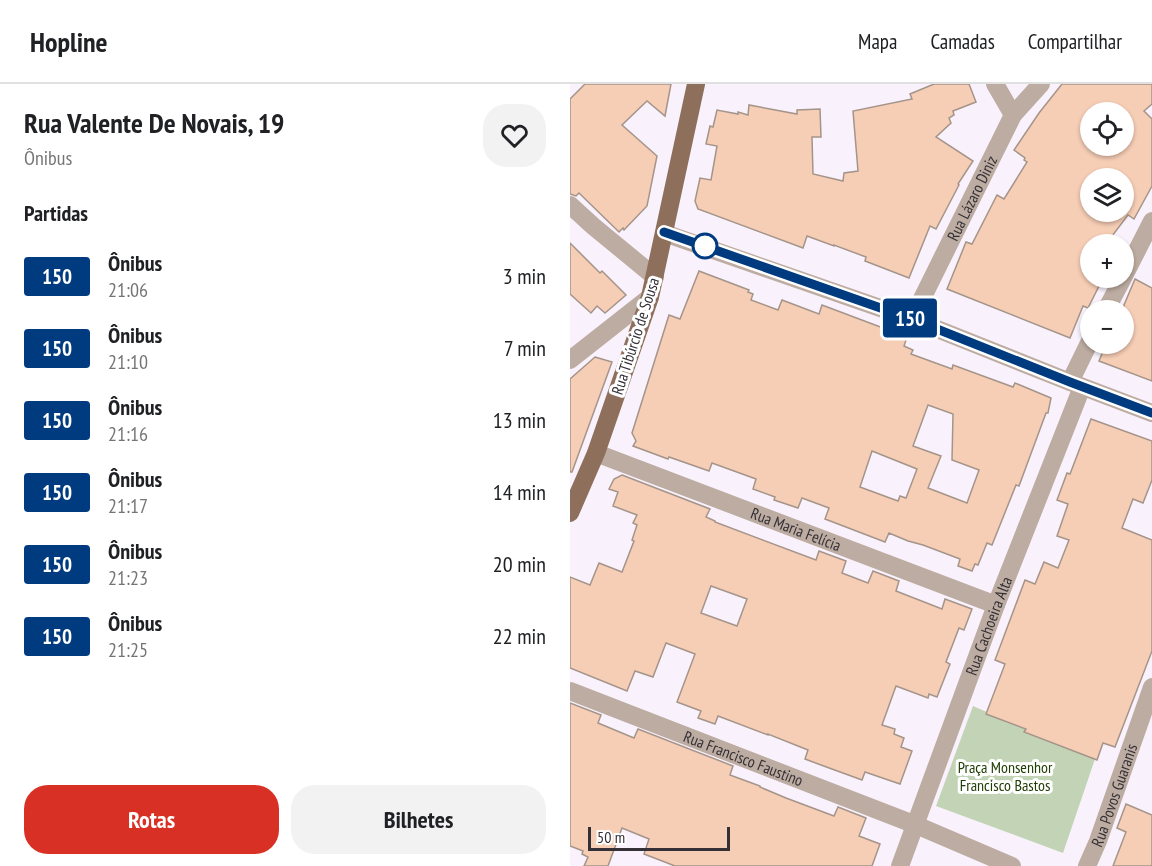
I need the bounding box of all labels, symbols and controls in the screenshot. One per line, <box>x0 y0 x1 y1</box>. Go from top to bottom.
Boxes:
text: Hopline <box>30 23 108 60</box>
text: Mapa <box>858 28 897 55</box>
text: Camadas <box>930 28 995 55</box>
text: Compartilhar <box>1028 28 1122 55</box>
map controls <box>1080 102 1134 354</box>
button: locate <box>1080 102 1134 156</box>
text: Rua Valente De Novais, 19 <box>24 104 284 141</box>
button: heart <box>483 104 546 167</box>
text: Ônibus <box>24 145 72 171</box>
street label: Rua Lázaro Diniz <box>942 152 1001 244</box>
button: layers <box>1080 168 1134 222</box>
text: Partidas <box>24 199 88 227</box>
unlabelled marker <box>692 233 718 259</box>
button: + <box>1080 234 1134 288</box>
text: Ônibus <box>108 249 162 277</box>
text: 3 min <box>503 262 546 290</box>
text: 150 <box>42 263 72 290</box>
street label: Rua Tibúrcio de Sousa <box>607 275 663 397</box>
text: 21:06 <box>108 277 148 303</box>
line badge: 150 <box>876 298 944 338</box>
button: − <box>1080 300 1134 354</box>
text: 150 <box>895 305 925 332</box>
text: Ônibus <box>108 321 162 349</box>
text: 7 min <box>504 334 546 362</box>
text: 150 <box>42 335 72 362</box>
text: 21:10 <box>108 349 148 375</box>
text: Ônibus <box>108 393 162 421</box>
text: 13 min <box>493 406 546 434</box>
text: 150 <box>42 407 72 434</box>
text: 21:16 <box>108 421 148 447</box>
text: Ônibus <box>108 465 162 493</box>
text: 14 min <box>493 478 546 506</box>
text: 150 <box>42 479 72 506</box>
text: 21:17 <box>108 493 148 519</box>
street label: Rua Maria Felícia <box>748 503 844 555</box>
text: Ônibus <box>108 537 162 565</box>
text: 20 min <box>493 550 546 578</box>
text: 150 <box>42 551 72 578</box>
text: 21:23 <box>108 565 148 591</box>
street label: Rua Cachoeira Alta <box>961 574 1016 678</box>
text: Ônibus <box>108 609 162 637</box>
text: 22 min <box>493 622 546 650</box>
text: 150 <box>42 623 72 650</box>
text: 21:25 <box>108 637 148 663</box>
street label: Rua Francisco Faustino <box>681 726 806 790</box>
street label: Rua Povos Guaranis <box>1087 741 1141 850</box>
park label: Praça Monsenhor Francisco Bastos <box>958 757 1053 795</box>
button: Rotas <box>24 785 279 854</box>
button: Bilhetes <box>291 785 546 854</box>
scale bar <box>588 824 730 852</box>
text: 50 m <box>597 827 625 847</box>

